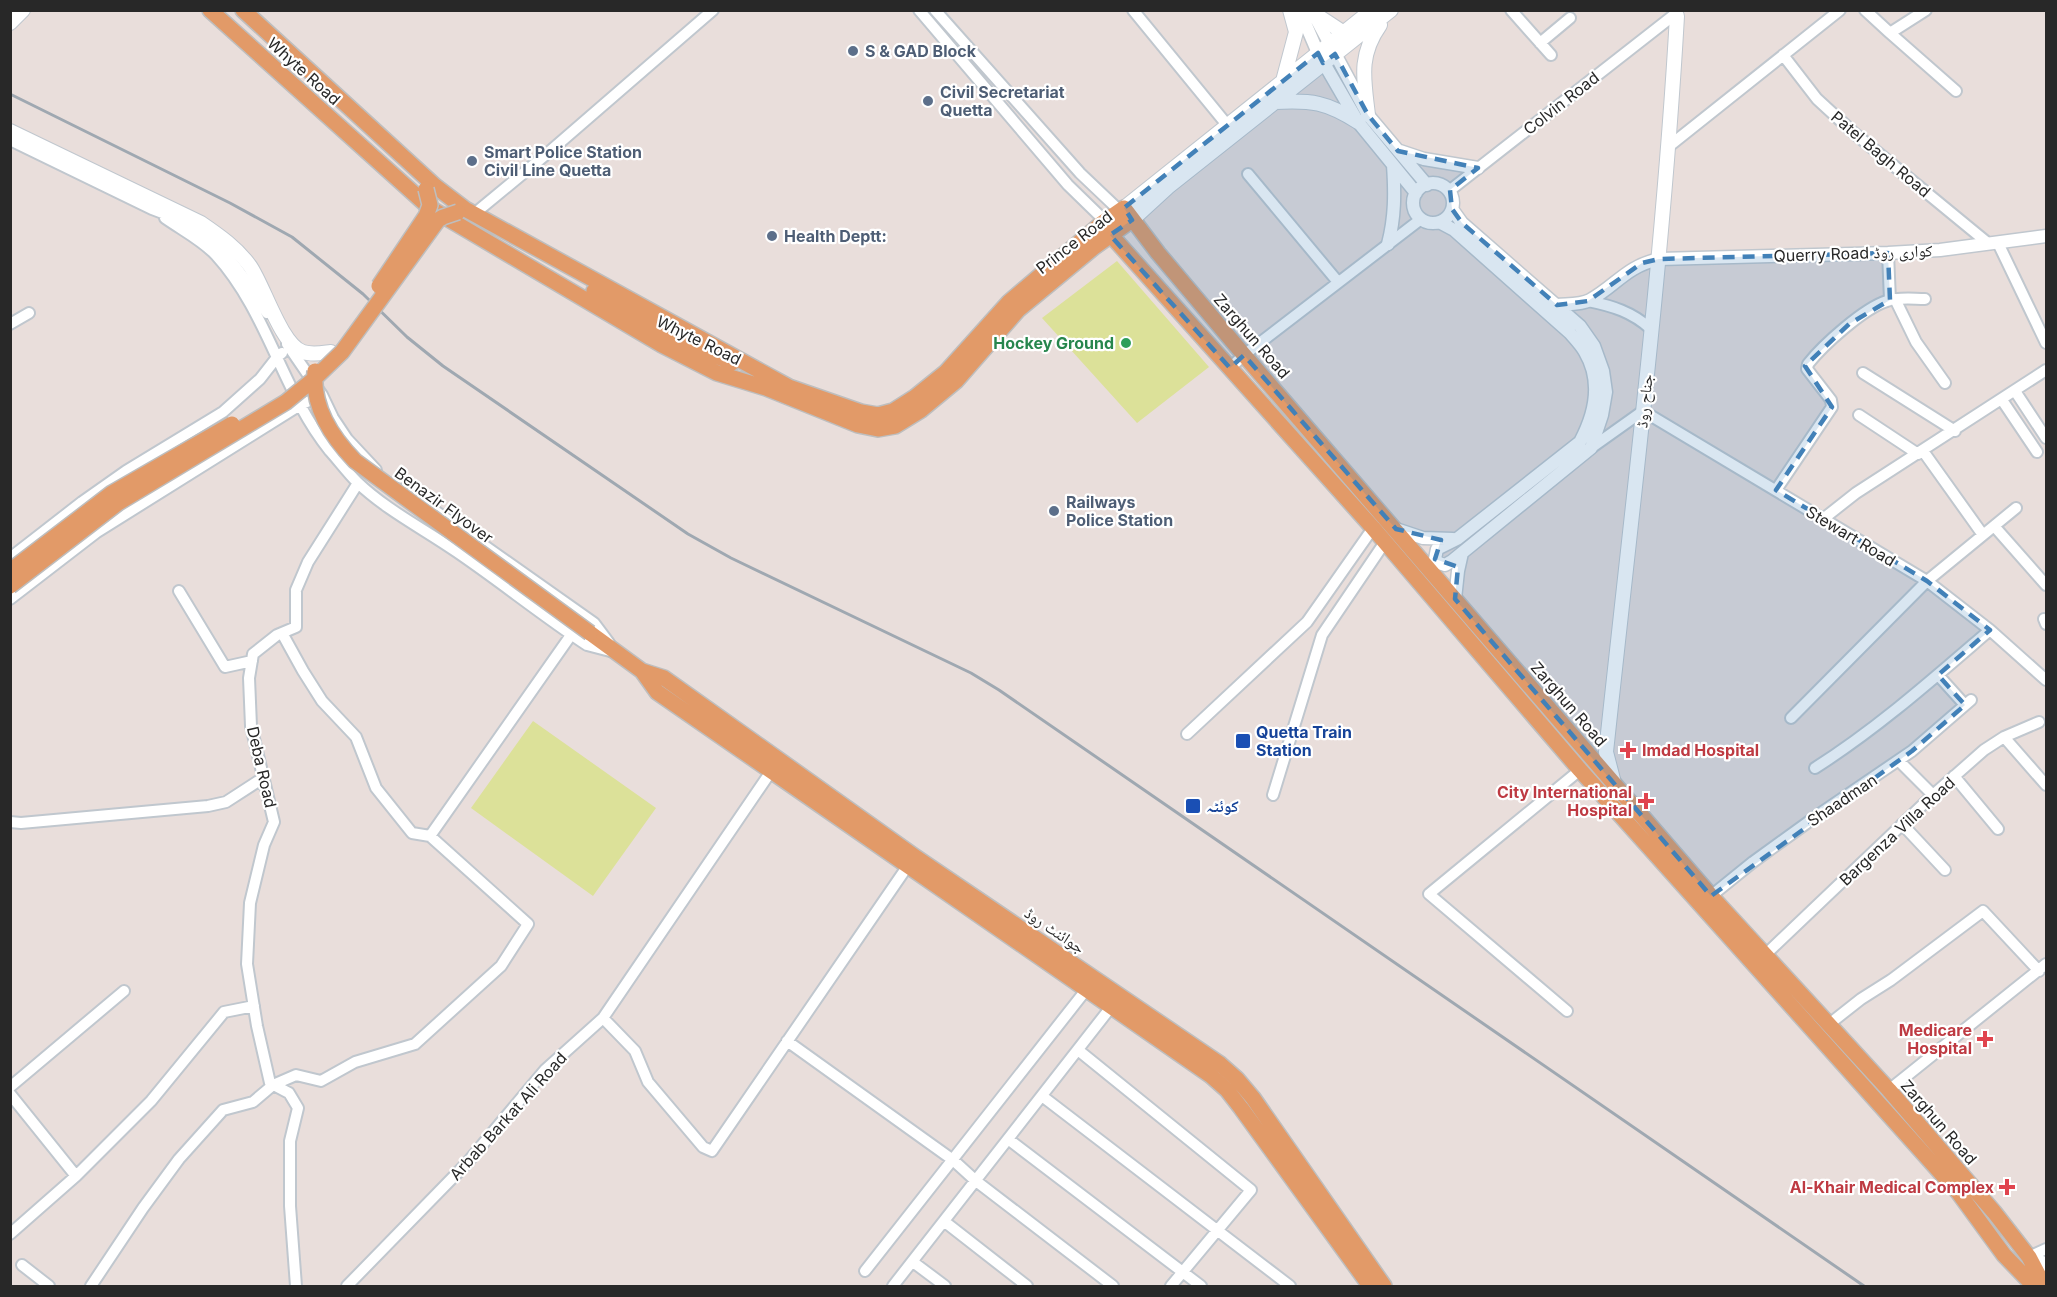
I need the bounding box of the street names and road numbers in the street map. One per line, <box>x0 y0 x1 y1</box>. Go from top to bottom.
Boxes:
street label: Whyte Road <box>263 33 345 109</box>
street label: Colvin Road <box>1519 67 1603 139</box>
street label: Patel Bagh Road <box>1827 107 1935 201</box>
street label: Prince Road <box>1032 206 1116 278</box>
street label: Querry Road کواری روڈ <box>1773 240 1933 267</box>
street label: Zarghun Road <box>1210 289 1294 383</box>
street label: Whyte Road <box>653 311 745 369</box>
street label: جناح روڈ <box>1631 373 1658 429</box>
street label: Benazir Flyover <box>391 463 497 547</box>
street label: Stewart Road <box>1803 501 1899 571</box>
street label: Zarghun Road <box>1527 657 1611 751</box>
street label: Deba Road <box>243 724 281 810</box>
street label: Shaadman <box>1803 769 1881 831</box>
street label: Bargenza Villa Road <box>1835 772 1959 890</box>
street label: جوائنٹ روڈ <box>1021 903 1089 957</box>
street label: Arbab Barkat Ali Road <box>445 1048 571 1184</box>
street label: Zarghun Road <box>1897 1075 1981 1169</box>

